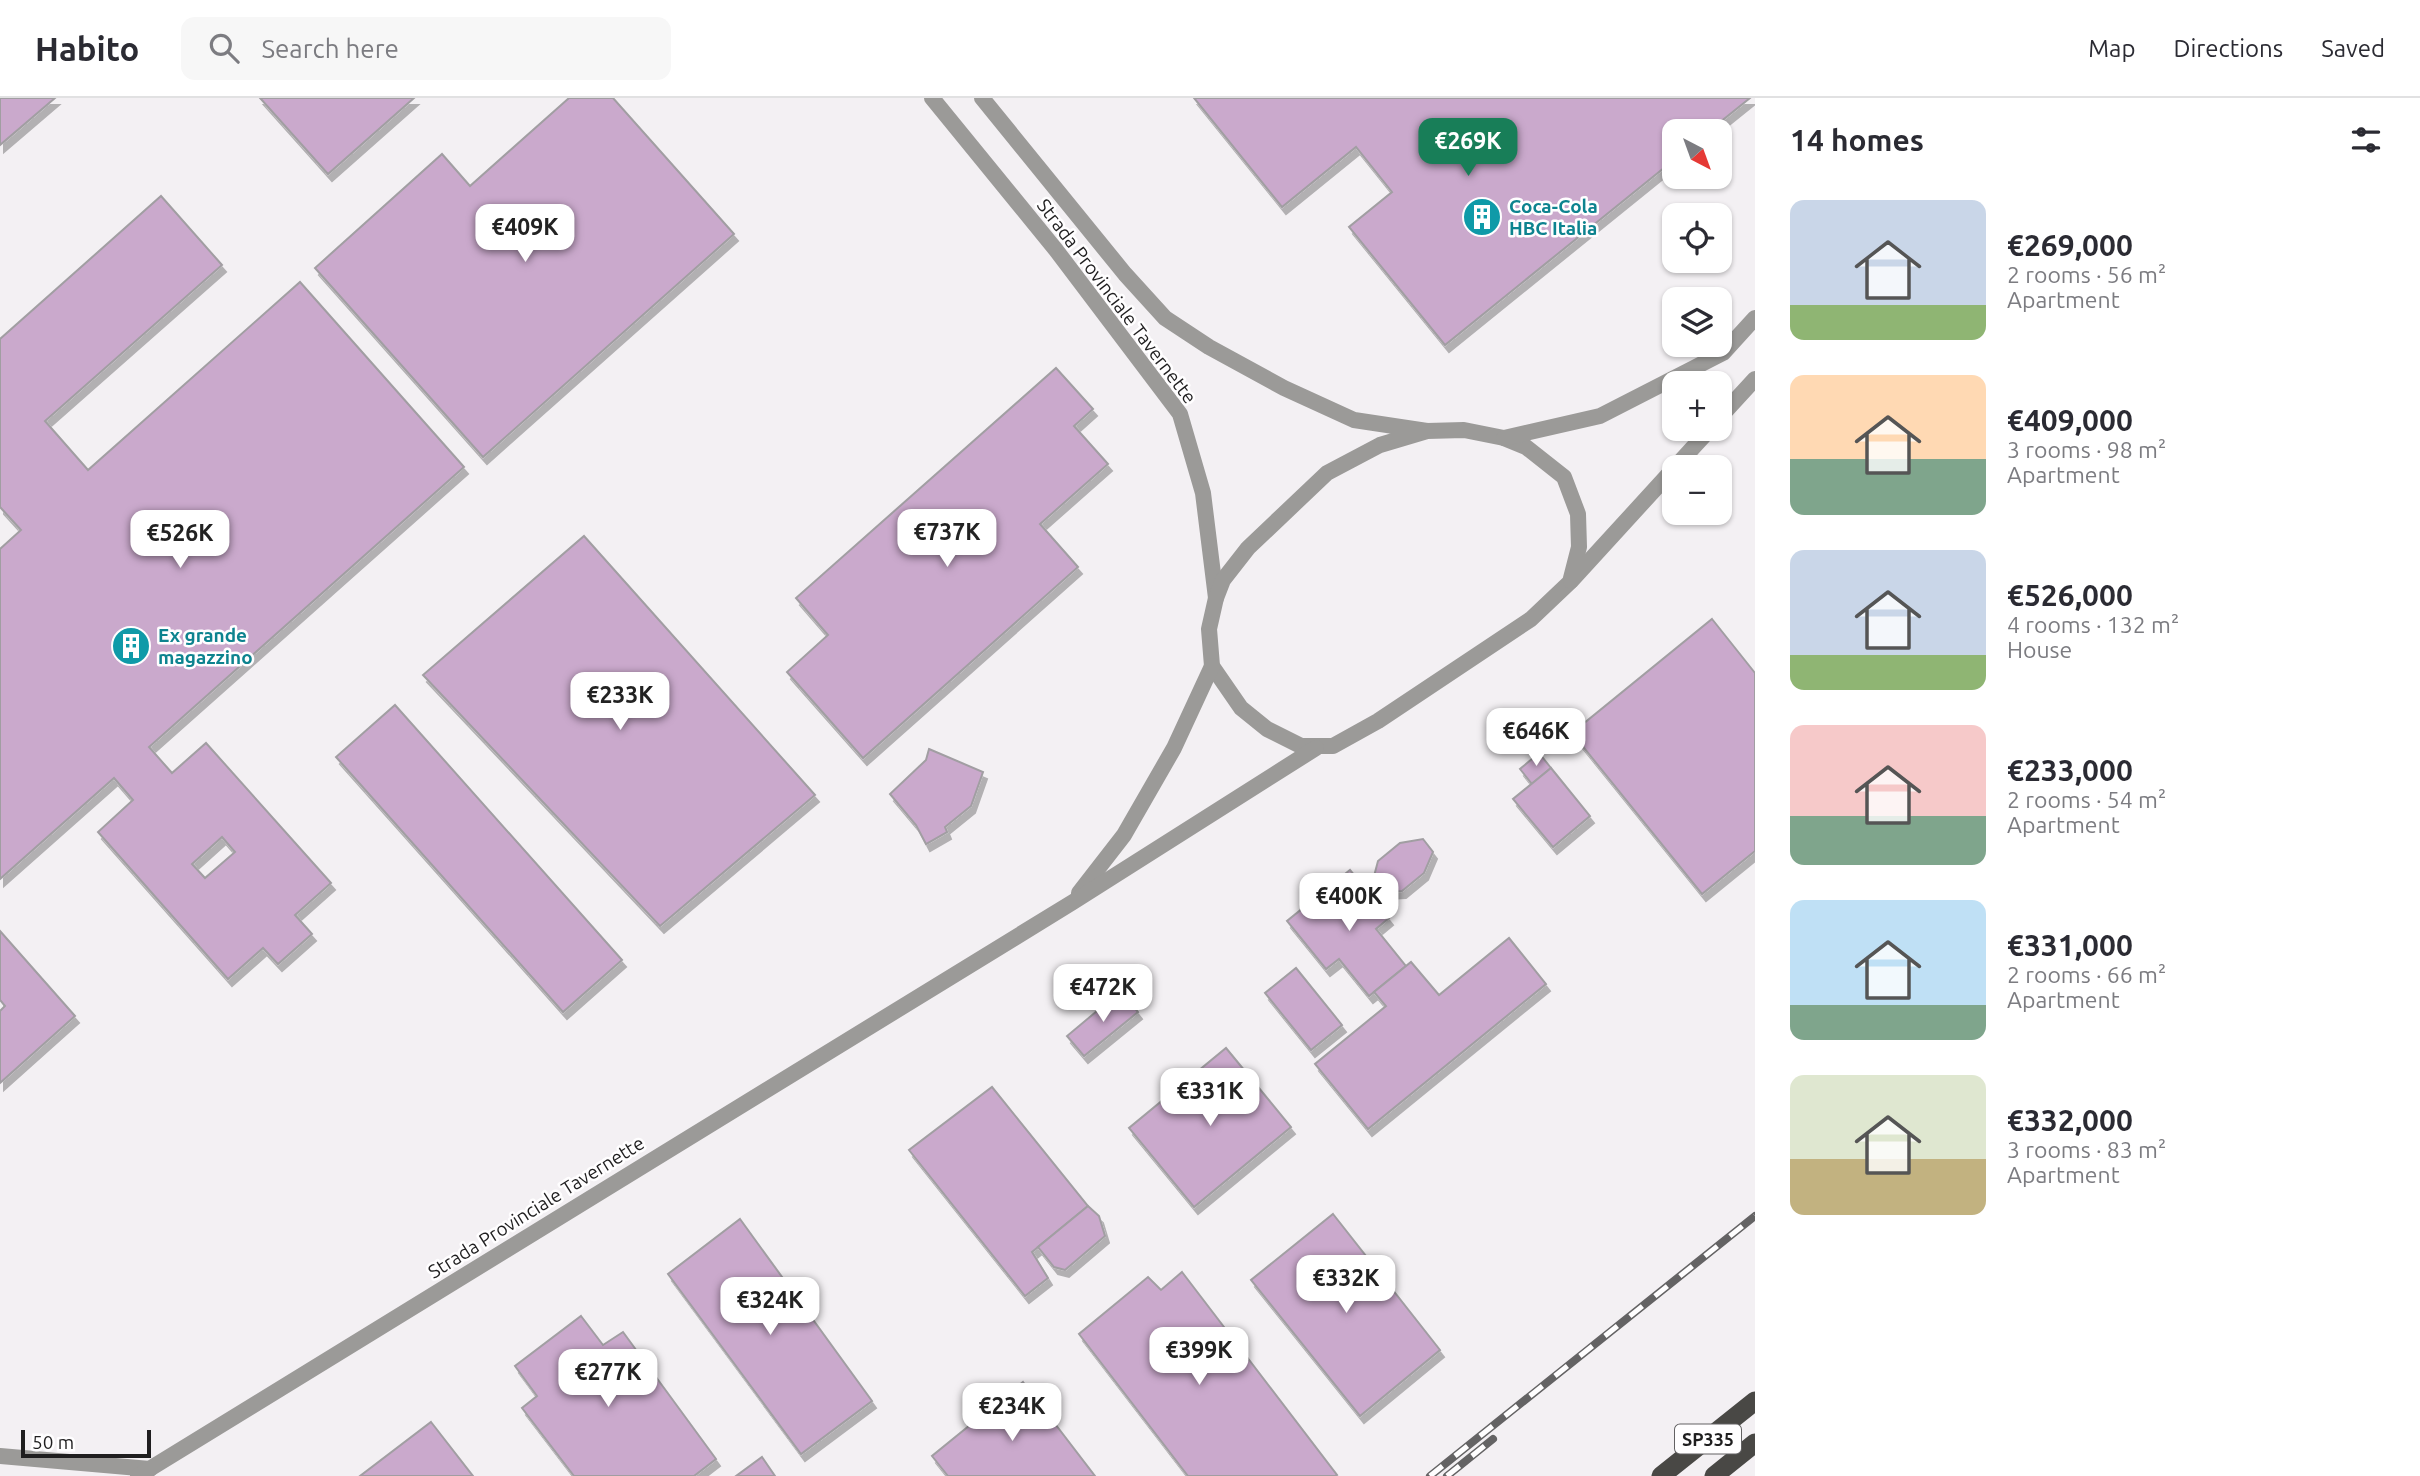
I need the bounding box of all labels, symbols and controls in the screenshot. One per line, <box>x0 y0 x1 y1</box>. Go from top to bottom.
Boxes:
search box <box>181 17 671 80</box>
icon: search <box>205 29 243 67</box>
text: Habito <box>35 30 139 67</box>
text: Search here <box>261 34 399 63</box>
text: Map <box>2088 35 2135 62</box>
text: Directions <box>2173 35 2283 62</box>
text: Saved <box>2321 35 2385 62</box>
pin: €269K <box>1419 118 1517 178</box>
north arrow <box>1662 119 1732 189</box>
map controls <box>1662 119 1732 525</box>
icon: filters <box>2347 121 2385 159</box>
text: 14 homes <box>1790 123 1924 157</box>
text: €269K <box>1434 128 1502 153</box>
street label: Strada Provinciale Tavernette <box>1033 194 1201 408</box>
place label: Coca-Cola HBC Italia <box>1509 195 1598 239</box>
building icon: Coca-Cola HBC Italia <box>1461 196 1503 238</box>
button: locate <box>1662 203 1732 273</box>
pin: €409K <box>476 204 574 264</box>
text: €409K <box>491 214 559 239</box>
icon: home <box>1846 228 1930 312</box>
text: €269,000 <box>2007 228 2133 262</box>
text: 2 rooms · 56 m² <box>2007 262 2166 287</box>
button: layers <box>1662 287 1732 357</box>
text: Apartment <box>2007 287 2120 312</box>
button: + <box>1662 371 1732 441</box>
icon: home <box>1846 403 1930 487</box>
text: €409,000 <box>2007 403 2133 437</box>
text: 3 rooms · 98 m² <box>2007 437 2166 462</box>
button: − <box>1662 455 1732 525</box>
text: Apartment <box>2007 462 2120 487</box>
pin: €526K <box>131 510 229 570</box>
pin: €737K <box>898 510 996 569</box>
text: €737K <box>913 519 981 544</box>
text: €526K <box>146 520 214 545</box>
icon: home <box>1846 578 1930 662</box>
text: €526,000 <box>2007 578 2133 612</box>
text: 4 rooms · 132 m² <box>2007 612 2179 637</box>
place label: Ex grande magazzino <box>158 624 253 668</box>
building icon: Ex grande magazzino <box>110 625 152 667</box>
text: House <box>2007 637 2072 662</box>
pin: €233K <box>571 672 669 732</box>
text: €233K <box>586 682 654 707</box>
pin: €646K <box>1487 708 1585 768</box>
text: €646K <box>1502 718 1570 743</box>
icon: home <box>1846 753 1930 837</box>
text: €233,000 <box>2007 753 2133 787</box>
text: 2 rooms · 54 m² <box>2007 787 2166 812</box>
text: Apartment <box>2007 812 2120 837</box>
pin: €400K <box>1300 874 1398 933</box>
text: €400K <box>1315 883 1383 908</box>
icon: home <box>1846 928 1930 1012</box>
text: €331,000 <box>2007 928 2133 962</box>
text: 2 rooms · 66 m² <box>2007 962 2166 987</box>
pin: €472K <box>1054 964 1152 1024</box>
text: €472K <box>1069 974 1137 999</box>
text: Apartment <box>2007 987 2120 1012</box>
pin: €331K <box>1161 1068 1259 1128</box>
text: €331K <box>1176 1078 1244 1103</box>
icon: home <box>1846 1103 1930 1187</box>
text: €332,000 <box>2007 1103 2133 1137</box>
street label: Strada Provinciale Tavernette <box>424 1131 648 1283</box>
text: 3 rooms · 83 m² <box>2007 1137 2166 1162</box>
text: Apartment <box>2007 1162 2120 1187</box>
pin: €332K <box>1297 1256 1395 1315</box>
text: €332K <box>1312 1265 1380 1290</box>
pin: €324K <box>721 1278 819 1337</box>
text: €324K <box>736 1287 804 1312</box>
pin: €399K <box>1150 1328 1248 1387</box>
text: €399K <box>1165 1337 1233 1362</box>
pin: €277K <box>559 1350 657 1409</box>
text: €277K <box>574 1359 642 1384</box>
pin: €234K <box>963 1384 1061 1443</box>
text: €234K <box>978 1393 1046 1418</box>
road number: SP335 <box>1675 1424 1741 1454</box>
scale bar <box>21 1427 150 1459</box>
text: 50 m <box>32 1431 74 1453</box>

